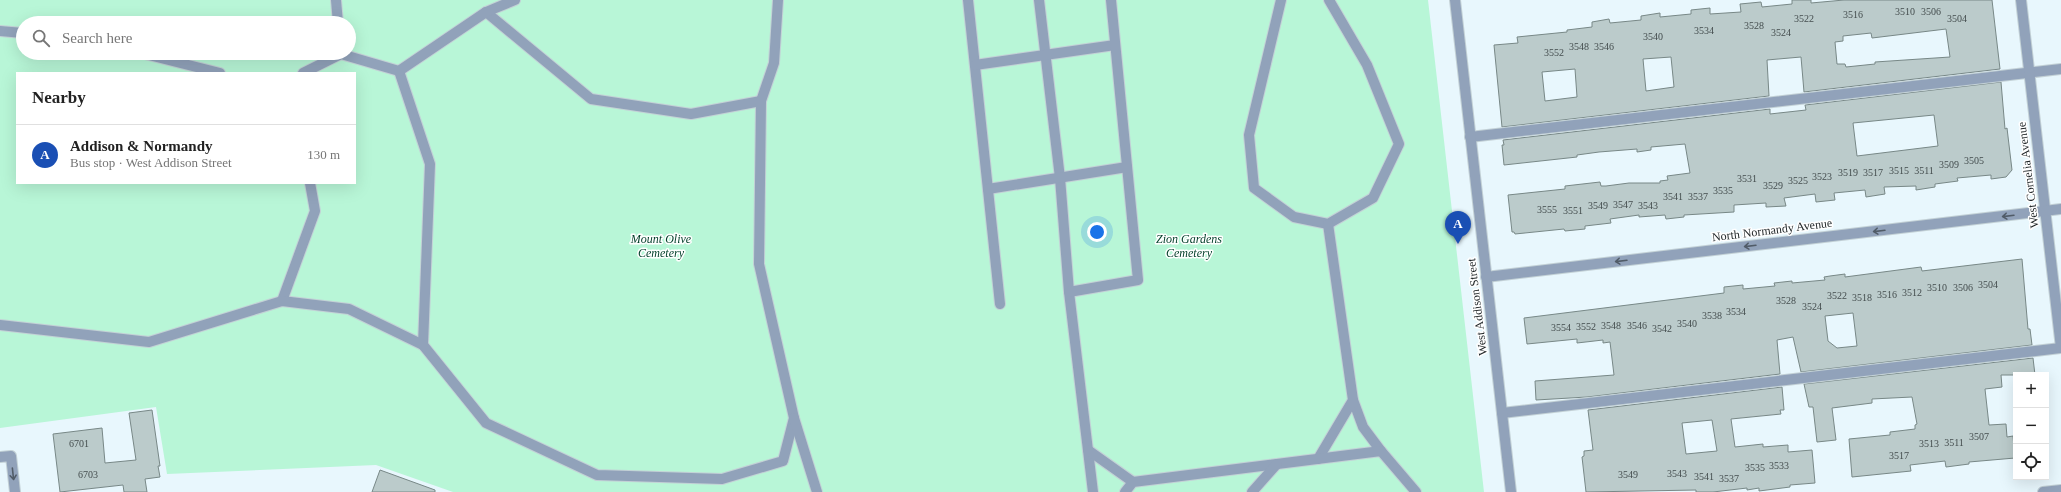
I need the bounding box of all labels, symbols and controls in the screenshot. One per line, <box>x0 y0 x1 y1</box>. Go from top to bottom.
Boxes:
house number: 3510 <box>1895 6 1915 17</box>
house number: 3506 <box>1921 6 1941 17</box>
house number: 3516 <box>1843 9 1863 20</box>
house number: 3522 <box>1794 13 1814 24</box>
house number: 3504 <box>1947 13 1967 24</box>
search box <box>16 16 356 60</box>
house number: 3528 <box>1744 20 1764 31</box>
house number: 3534 <box>1694 25 1714 36</box>
icon: search <box>30 27 52 49</box>
house number: 3524 <box>1771 27 1791 38</box>
text: Search here <box>62 30 132 46</box>
house number: 3540 <box>1643 31 1663 42</box>
house number: 3548 <box>1569 41 1589 52</box>
house number: 3546 <box>1594 41 1614 52</box>
house number: 3552 <box>1544 47 1564 58</box>
text: Nearby <box>32 88 86 107</box>
street label: West Cornelia Avenue <box>2015 121 2041 229</box>
text: Addison & Normandy <box>70 138 213 154</box>
text: A <box>40 147 50 162</box>
text: 130 m <box>307 147 340 162</box>
text: Bus stop · West Addison Street <box>70 155 232 170</box>
house number: 3505 <box>1964 155 1984 166</box>
house number: 3509 <box>1939 159 1959 170</box>
house number: 3515 <box>1889 165 1909 176</box>
house number: 3511 <box>1914 165 1934 176</box>
house number: 3519 <box>1838 167 1858 178</box>
house number: 3517 <box>1863 167 1883 178</box>
house number: 3523 <box>1812 171 1832 182</box>
house number: 3531 <box>1737 173 1757 184</box>
house number: 3525 <box>1788 175 1808 186</box>
house number: 3529 <box>1763 180 1783 191</box>
house number: 3535 <box>1713 185 1733 196</box>
house number: 3541 <box>1663 191 1683 202</box>
house number: 3537 <box>1688 191 1708 202</box>
house number: 3547 <box>1613 199 1633 210</box>
house number: 3549 <box>1588 200 1608 211</box>
house number: 3543 <box>1638 200 1658 211</box>
house number: 3555 <box>1537 204 1557 215</box>
house number: 3551 <box>1563 205 1583 216</box>
pin: A <box>1445 211 1471 244</box>
one-way arrow <box>2002 212 2015 219</box>
street label: North Normandy Avenue <box>1711 216 1833 244</box>
your location <box>1087 222 1107 242</box>
one-way arrow <box>1873 227 1886 235</box>
park label: Mount Olive Cemetery <box>630 232 692 260</box>
park label: Zion Gardens Cemetery <box>1156 232 1222 260</box>
one-way arrow <box>1744 242 1757 250</box>
street label: West Addison Street <box>1464 257 1490 356</box>
one-way arrow <box>1615 258 1628 265</box>
house number: 3504 <box>1978 279 1998 290</box>
house number: 3510 <box>1927 282 1947 293</box>
house number: 3506 <box>1953 282 1973 293</box>
house number: 3512 <box>1902 287 1922 298</box>
house number: 3516 <box>1877 289 1897 300</box>
house number: 3522 <box>1827 290 1847 301</box>
house number: 3518 <box>1852 292 1872 303</box>
house number: 3528 <box>1776 295 1796 306</box>
house number: 3524 <box>1802 301 1822 312</box>
house number: 3534 <box>1726 306 1746 317</box>
house number: 3538 <box>1702 310 1722 321</box>
house number: 3540 <box>1677 318 1697 329</box>
house number: 3548 <box>1601 320 1621 331</box>
house number: 3546 <box>1627 320 1647 331</box>
house number: 3552 <box>1576 321 1596 332</box>
house number: 3554 <box>1551 322 1571 333</box>
house number: 3542 <box>1652 323 1672 334</box>
map controls <box>2013 372 2049 480</box>
button: + <box>2013 372 2049 408</box>
button: − <box>2013 408 2049 444</box>
house number: 3507 <box>1969 431 1989 442</box>
house number: 3511 <box>1944 437 1964 448</box>
house number: 6701 <box>69 438 89 449</box>
house number: 3513 <box>1919 438 1939 449</box>
button: locate <box>2013 444 2049 480</box>
house number: 3517 <box>1889 450 1909 461</box>
house number: 3533 <box>1769 460 1789 471</box>
house number: 3535 <box>1745 462 1765 473</box>
one-way arrow <box>9 467 16 480</box>
house number: 3543 <box>1667 468 1687 479</box>
house number: 6703 <box>78 469 98 480</box>
house number: 3549 <box>1618 469 1638 480</box>
house number: 3541 <box>1694 471 1714 482</box>
house number: 3537 <box>1719 473 1739 484</box>

